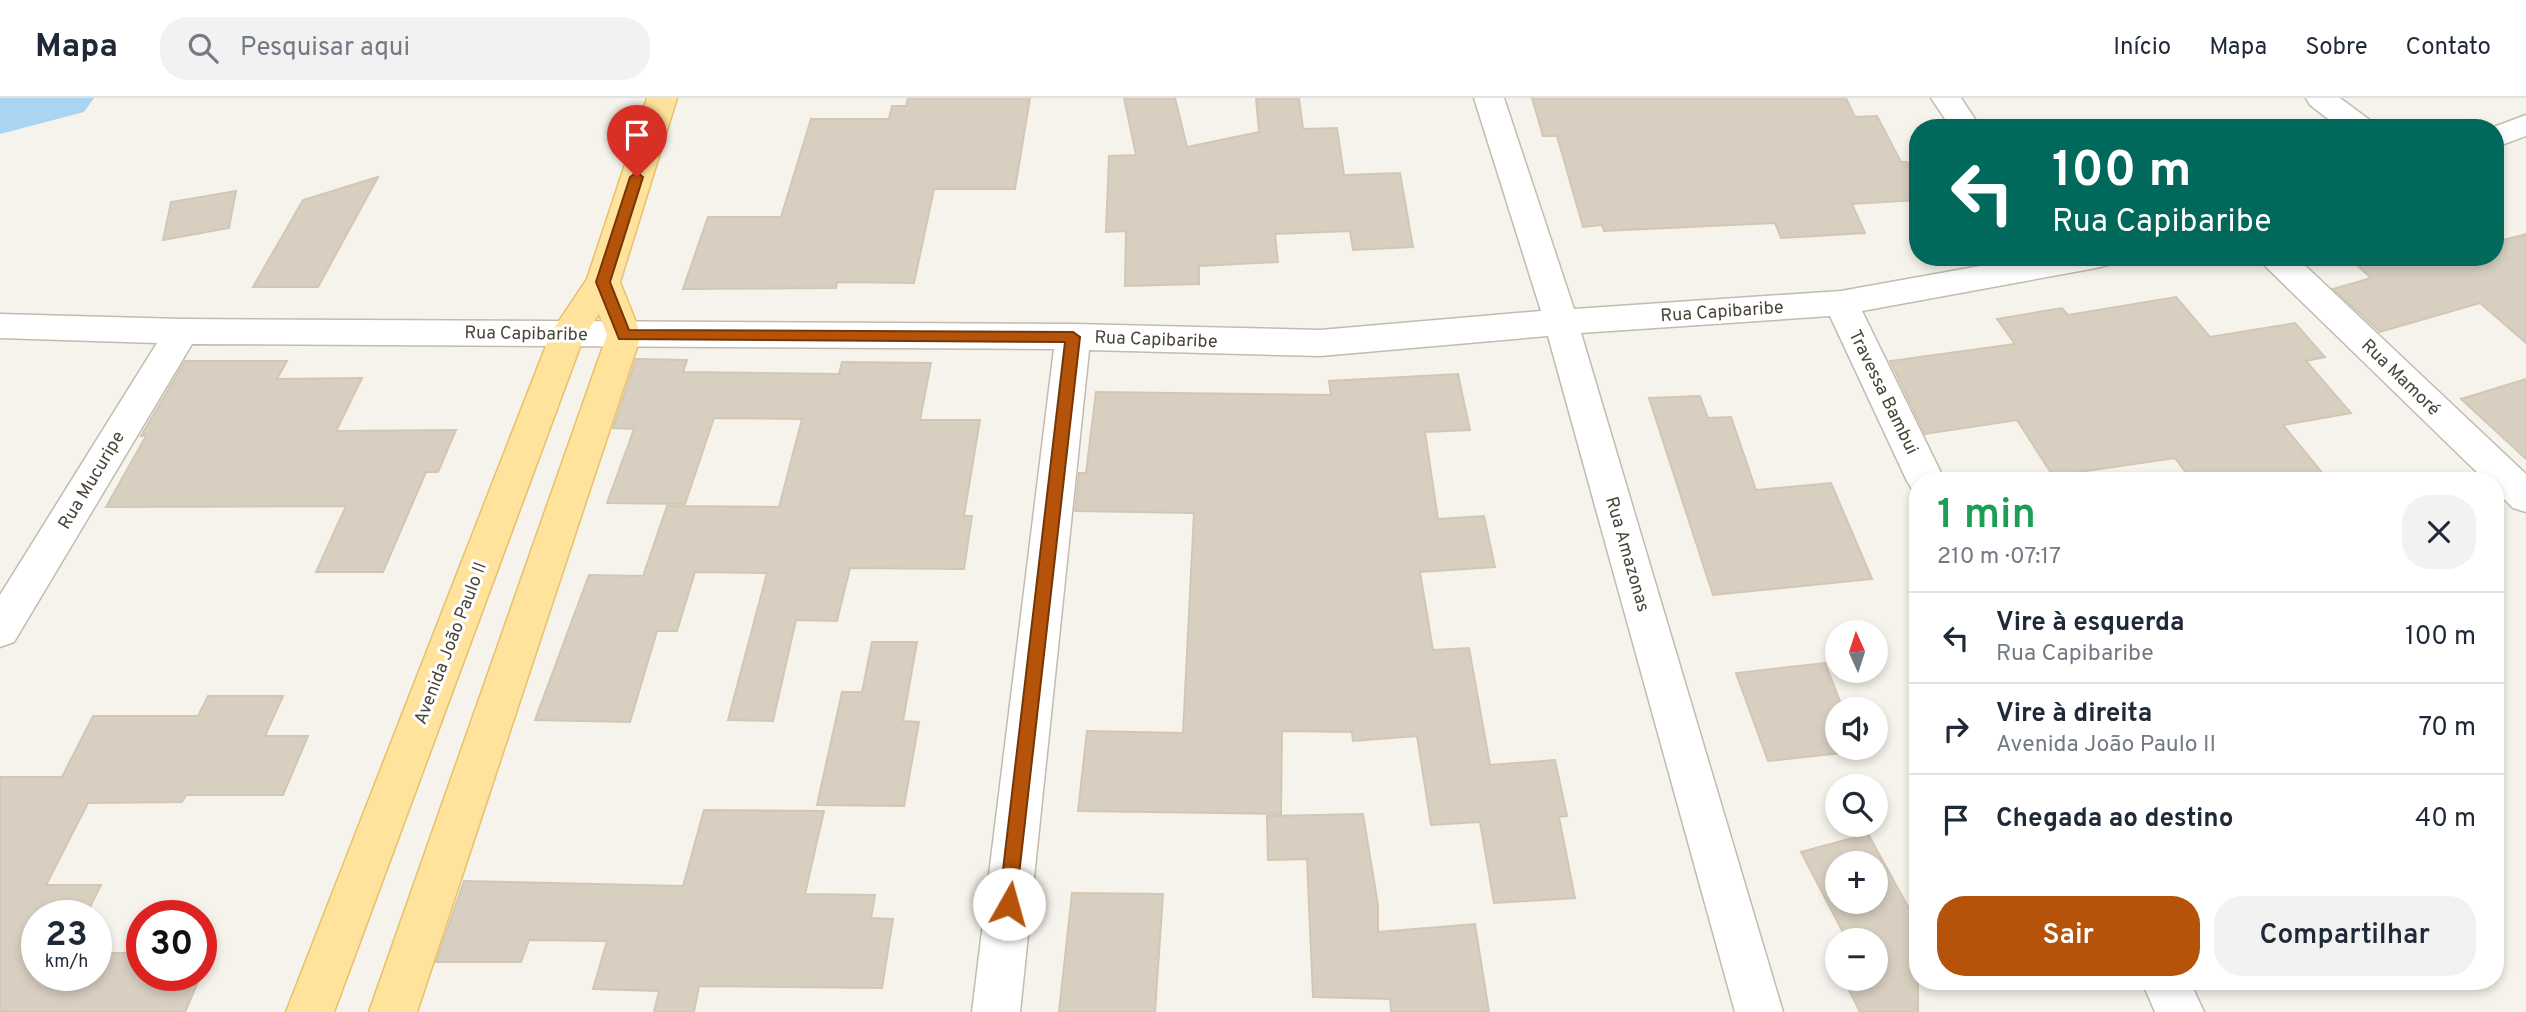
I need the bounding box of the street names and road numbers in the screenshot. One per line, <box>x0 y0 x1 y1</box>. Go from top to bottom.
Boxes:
street label: Rua Capibaribe <box>1660 297 1784 328</box>
street label: Rua Capibaribe <box>464 322 588 347</box>
street label: Rua Capibaribe <box>1094 327 1218 354</box>
street label: Travessa Bambui <box>1843 327 1923 459</box>
street label: Rua Mamoré <box>2356 335 2444 421</box>
street label: Rua Mucuripe <box>54 427 131 534</box>
street label: Rua Amazonas <box>1599 494 1654 615</box>
street label: Avenida João Paulo II <box>410 559 493 728</box>

